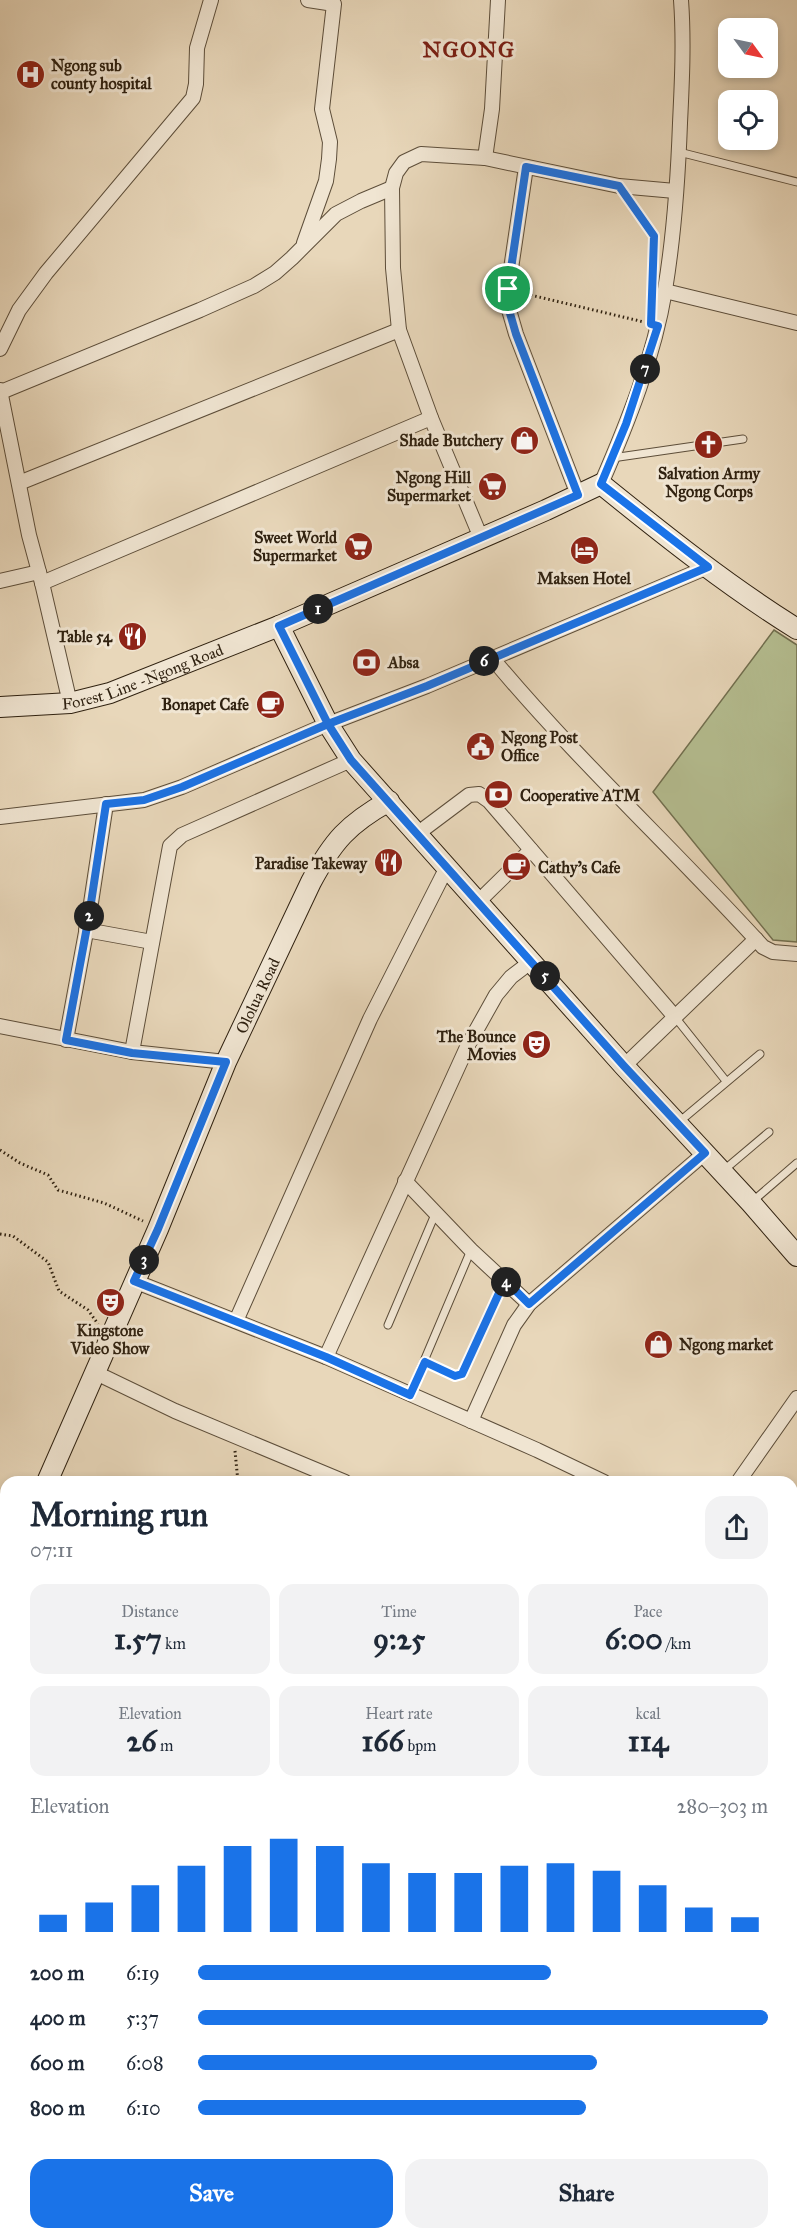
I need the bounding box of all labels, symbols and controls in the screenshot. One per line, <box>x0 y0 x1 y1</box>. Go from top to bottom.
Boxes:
north arrow <box>718 18 778 78</box>
map controls <box>718 18 778 150</box>
district label: NGONG <box>423 36 516 63</box>
place label: Ngong sub county hospital <box>51 56 152 94</box>
hospital icon: Ngong sub county hospital <box>14 58 46 90</box>
button: locate <box>718 90 778 150</box>
pin <box>482 263 533 314</box>
icon: arrive <box>491 272 524 305</box>
pin: 7 <box>630 354 660 384</box>
text: 7 <box>641 359 649 378</box>
shop icon: Shade Butchery <box>508 424 540 456</box>
church icon: Salvation Army Ngong Corps <box>693 429 725 461</box>
place label: Shade Butchery <box>399 431 505 451</box>
place label: Salvation Army Ngong Corps <box>658 464 762 502</box>
place label: Ngong Hill Supermarket <box>387 468 472 506</box>
supermarket icon: Ngong Hill Supermarket <box>476 470 508 502</box>
place label: Sweet World Supermarket <box>253 528 338 566</box>
supermarket icon: Sweet World Supermarket <box>342 530 374 562</box>
hotel icon: Maksen Hotel <box>568 534 600 566</box>
place label: Maksen Hotel <box>537 569 632 588</box>
pin: 1 <box>303 594 333 624</box>
text: 1 <box>315 599 321 618</box>
restaurant icon: Table 54 <box>117 620 149 652</box>
place label: Table 54 <box>56 627 113 647</box>
street label: Forest Line -Ngong Road <box>61 640 226 713</box>
bank icon: Absa <box>351 646 383 678</box>
pin: 6 <box>469 646 499 676</box>
text: 6 <box>480 651 488 670</box>
place label: Absa <box>387 653 420 672</box>
cafe icon: Bonapet Cafe <box>254 688 286 720</box>
place label: Bonapet Cafe <box>161 695 249 715</box>
place label: Ngong Post Office <box>501 728 578 765</box>
public building icon: Ngong Post Office <box>464 730 496 762</box>
bank icon: Cooperative ATM <box>483 779 515 811</box>
place label: Cooperative ATM <box>520 786 641 806</box>
restaurant icon: Paradise Takeway <box>372 847 404 879</box>
cafe icon: Cathy's Cafe <box>501 851 533 883</box>
place label: Paradise Takeway <box>255 854 368 874</box>
place label: Cathy's Cafe <box>538 858 621 878</box>
pin: 2 <box>74 901 104 931</box>
text: 2 <box>85 906 93 925</box>
street label: Ololua Road <box>232 955 284 1037</box>
pin: 5 <box>530 961 560 991</box>
text: 5 <box>541 966 549 985</box>
place label: The Bounce Movies <box>436 1027 516 1064</box>
theatre icon: The Bounce Movies <box>521 1029 553 1061</box>
pin: 3 <box>129 1245 159 1275</box>
text: 3 <box>141 1250 147 1269</box>
pin: 4 <box>491 1267 521 1297</box>
text: 4 <box>502 1272 510 1291</box>
theatre icon: Kingstone Video Show <box>94 1286 126 1318</box>
place label: Kingstone Video Show <box>70 1321 150 1358</box>
shop icon: Ngong market <box>642 1328 674 1360</box>
place label: Ngong market <box>679 1335 774 1355</box>
text: Morning run <box>30 1495 208 1535</box>
button: share <box>705 1496 768 1559</box>
text: 07:11 <box>30 1538 73 1562</box>
text: Distance <box>121 1602 179 1621</box>
text: Time <box>381 1602 417 1621</box>
text: Pace <box>633 1602 663 1621</box>
text: 1.57 <box>114 1621 162 1657</box>
text: 9:25 <box>373 1621 425 1657</box>
text: 6:00 <box>605 1621 663 1657</box>
text: km <box>162 1634 186 1653</box>
text: /km <box>663 1634 691 1653</box>
text: Elevation <box>118 1704 182 1723</box>
text: Heart rate <box>365 1704 433 1723</box>
text: kcal <box>635 1704 661 1723</box>
text: 26 <box>126 1723 157 1759</box>
text: 166 <box>361 1723 404 1759</box>
text: 114 <box>628 1723 668 1759</box>
text: m <box>157 1736 174 1755</box>
text: bpm <box>404 1736 437 1755</box>
text: Elevation <box>30 1794 109 1818</box>
text: 280–303 m <box>677 1794 768 1818</box>
text: 200 m <box>30 1961 84 1985</box>
text: 6:19 <box>126 1961 160 1985</box>
text: 400 m <box>30 2006 86 2030</box>
text: 5:37 <box>126 2006 159 2030</box>
text: 600 m <box>30 2051 85 2075</box>
text: 6:08 <box>126 2051 164 2075</box>
text: 800 m <box>30 2096 85 2120</box>
text: 6:10 <box>126 2096 161 2120</box>
button: Save <box>30 2159 393 2228</box>
button: Share <box>405 2159 768 2228</box>

